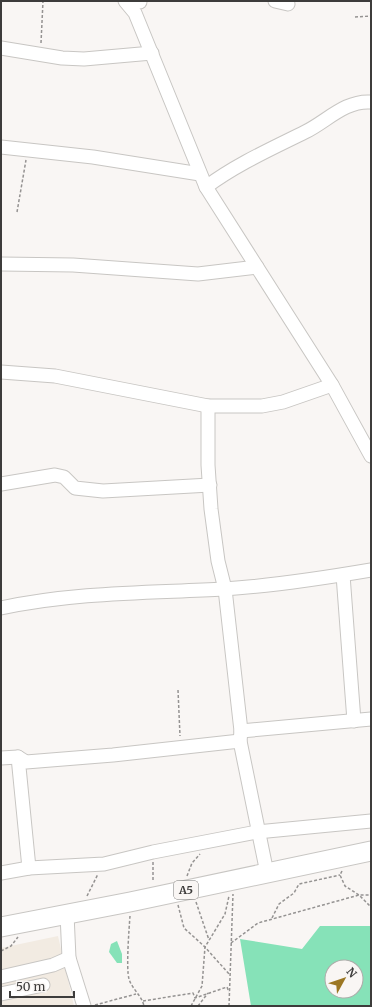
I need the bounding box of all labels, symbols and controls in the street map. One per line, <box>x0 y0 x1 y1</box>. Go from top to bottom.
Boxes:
road number: A5 <box>174 881 198 899</box>
north arrow <box>324 959 364 999</box>
text: N <box>344 965 360 981</box>
scale bar <box>10 973 74 999</box>
text: 50 m <box>16 979 45 994</box>

